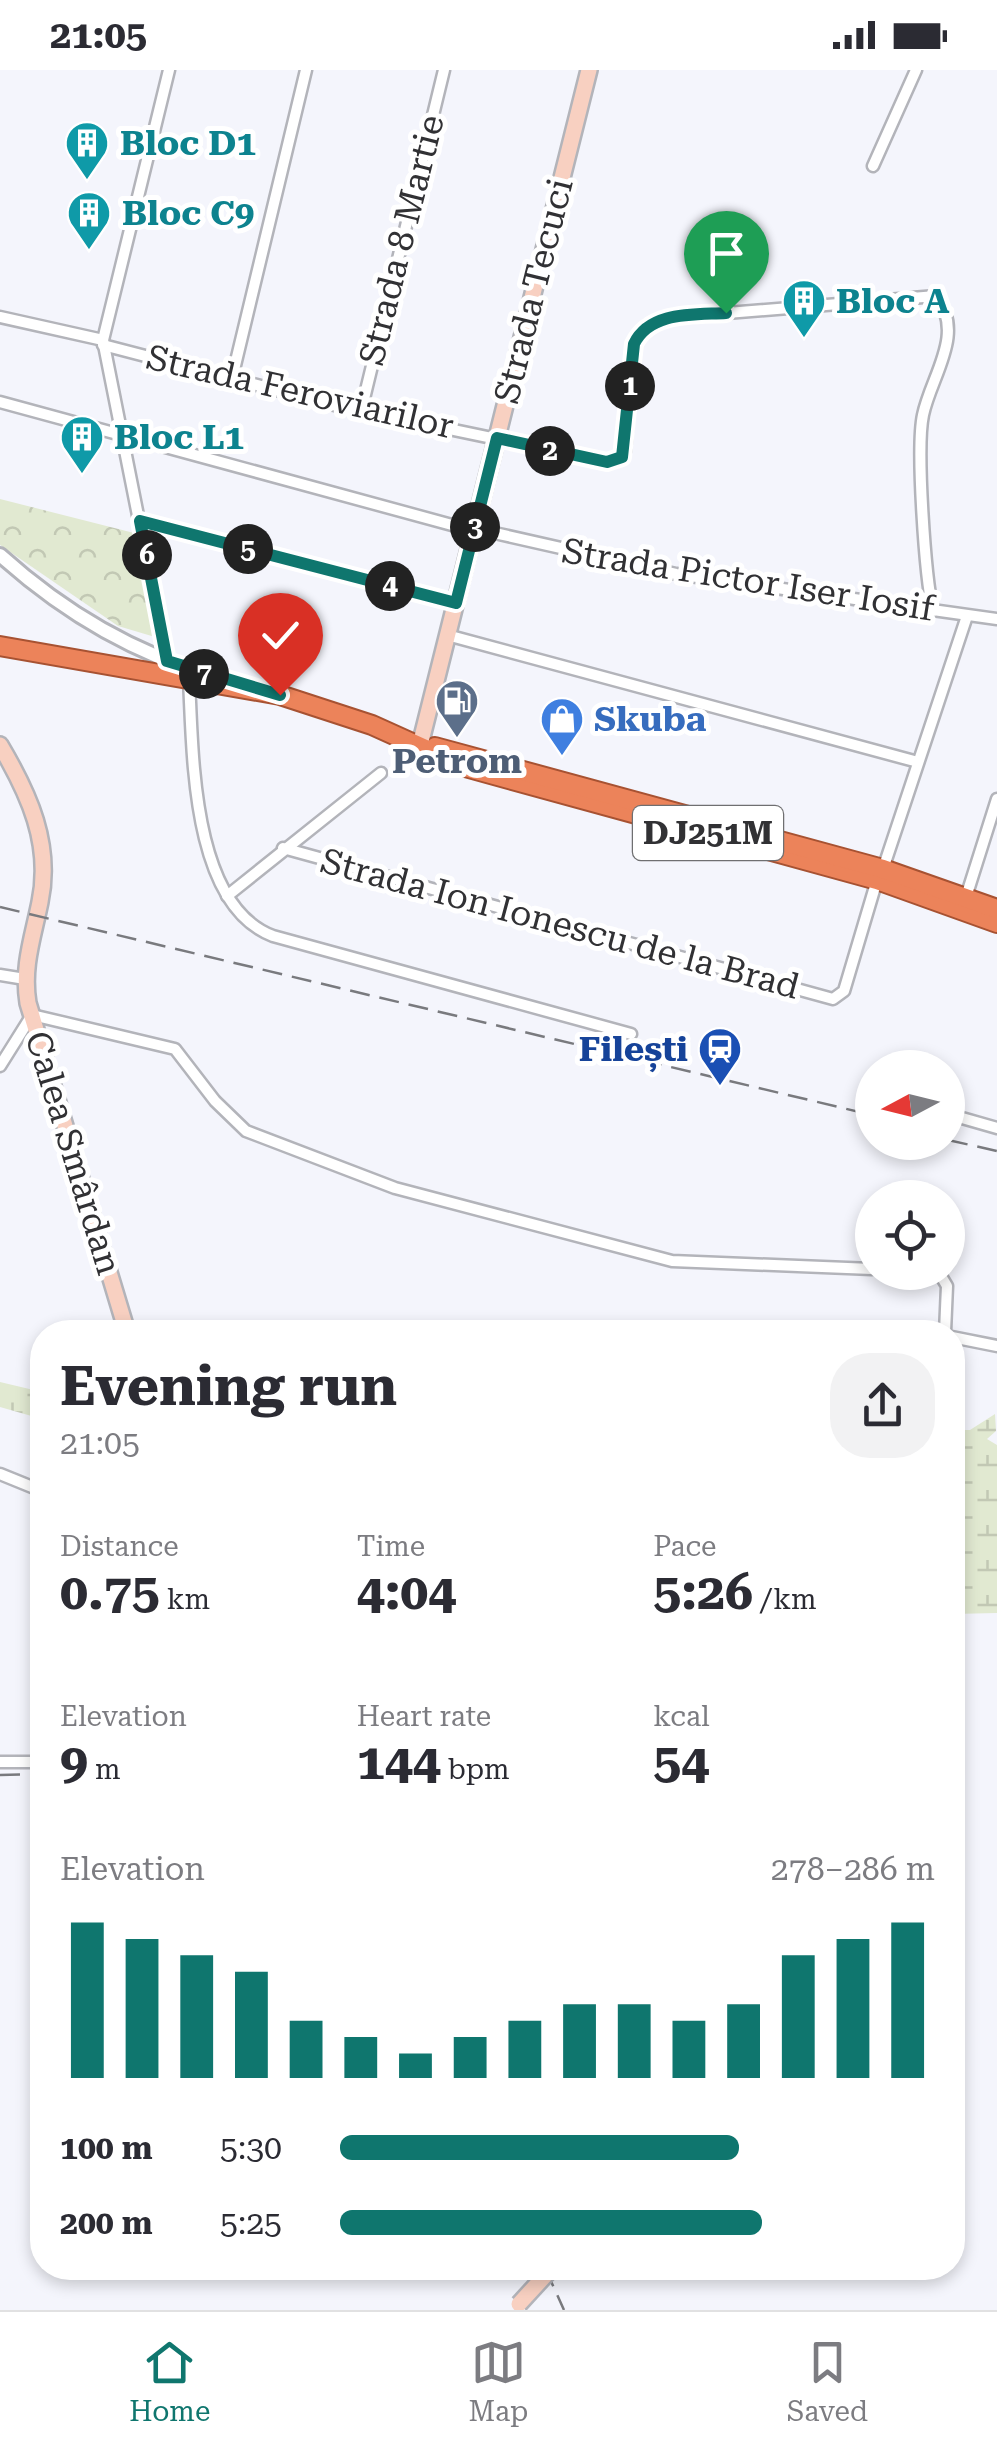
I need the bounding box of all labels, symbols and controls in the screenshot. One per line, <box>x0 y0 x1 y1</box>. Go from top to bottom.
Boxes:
text: 21:05 <box>50 13 147 57</box>
street label: Strada 8 Martie <box>351 111 453 369</box>
building icon: Bloc D1 <box>64 120 110 181</box>
place label: Bloc D1 <box>120 123 256 164</box>
street label: Strada Tecuci <box>486 174 582 408</box>
building icon: Bloc C9 <box>66 190 112 251</box>
place label: Bloc C9 <box>122 193 254 234</box>
pin <box>684 211 769 314</box>
icon: arrive <box>699 226 754 281</box>
building icon: Bloc A <box>781 278 827 339</box>
place label: Bloc A <box>836 281 950 322</box>
street label: Strada Feroviarilor <box>143 337 457 447</box>
pin: 1 <box>605 361 655 411</box>
text: 1 <box>622 369 638 402</box>
building icon: Bloc L1 <box>59 414 105 475</box>
place label: Bloc L1 <box>114 417 244 458</box>
pin: 2 <box>525 426 575 476</box>
text: 2 <box>542 434 558 467</box>
pin: 3 <box>450 502 500 552</box>
text: 3 <box>467 510 483 543</box>
pin: 5 <box>223 524 273 574</box>
pin: 6 <box>122 530 172 580</box>
street label: Strada Pictor Iser Iosif <box>559 530 938 630</box>
text: 5 <box>240 532 256 565</box>
text: 6 <box>139 538 155 571</box>
pin: 4 <box>365 561 415 611</box>
text: 4 <box>382 569 398 602</box>
pin <box>238 593 323 696</box>
icon: check <box>253 608 308 663</box>
pin: 7 <box>179 649 229 699</box>
text: 7 <box>196 657 212 690</box>
fuel station icon: Petrom <box>434 678 480 739</box>
shop icon: Skuba <box>539 696 585 757</box>
place label: Skuba <box>594 699 707 740</box>
place label: Petrom <box>392 741 522 782</box>
road number: DJ251M <box>633 806 783 860</box>
street label: Strada Ion Ionescu de la Brad <box>316 840 804 1008</box>
street label: Calea Smârdan <box>16 1026 130 1280</box>
station icon: Filești <box>697 1026 743 1087</box>
place label: Filești <box>579 1029 688 1073</box>
north arrow <box>855 1050 965 1160</box>
map controls <box>855 1050 965 1290</box>
button: locate <box>855 1180 965 1290</box>
button: share <box>830 1353 935 1458</box>
text: Evening run <box>60 1354 397 1418</box>
text: 21:05 <box>60 1424 140 1462</box>
text: Distance <box>60 1530 179 1563</box>
text: Time <box>357 1530 425 1563</box>
text: Pace <box>653 1530 717 1563</box>
text: 0.75 <box>60 1563 160 1621</box>
text: 4:04 <box>357 1563 456 1621</box>
text: 5:26 <box>653 1563 753 1621</box>
text: km <box>160 1583 210 1616</box>
text: /km <box>753 1583 817 1616</box>
text: Elevation <box>60 1700 187 1733</box>
text: Heart rate <box>357 1700 491 1733</box>
text: kcal <box>653 1700 710 1733</box>
text: 9 <box>60 1733 88 1791</box>
text: 144 <box>357 1733 441 1791</box>
text: 54 <box>653 1733 709 1791</box>
text: m <box>88 1753 121 1786</box>
text: bpm <box>441 1753 510 1786</box>
text: Elevation <box>60 1850 205 1888</box>
text: 278–286 m <box>771 1850 935 1888</box>
text: 100 m <box>60 2129 153 2167</box>
text: 5:30 <box>220 2129 282 2167</box>
text: 200 m <box>60 2204 153 2242</box>
text: 5:25 <box>220 2204 282 2242</box>
tab: Home <box>129 2335 210 2428</box>
tab: Map <box>469 2335 528 2428</box>
tab: Saved <box>787 2335 868 2428</box>

